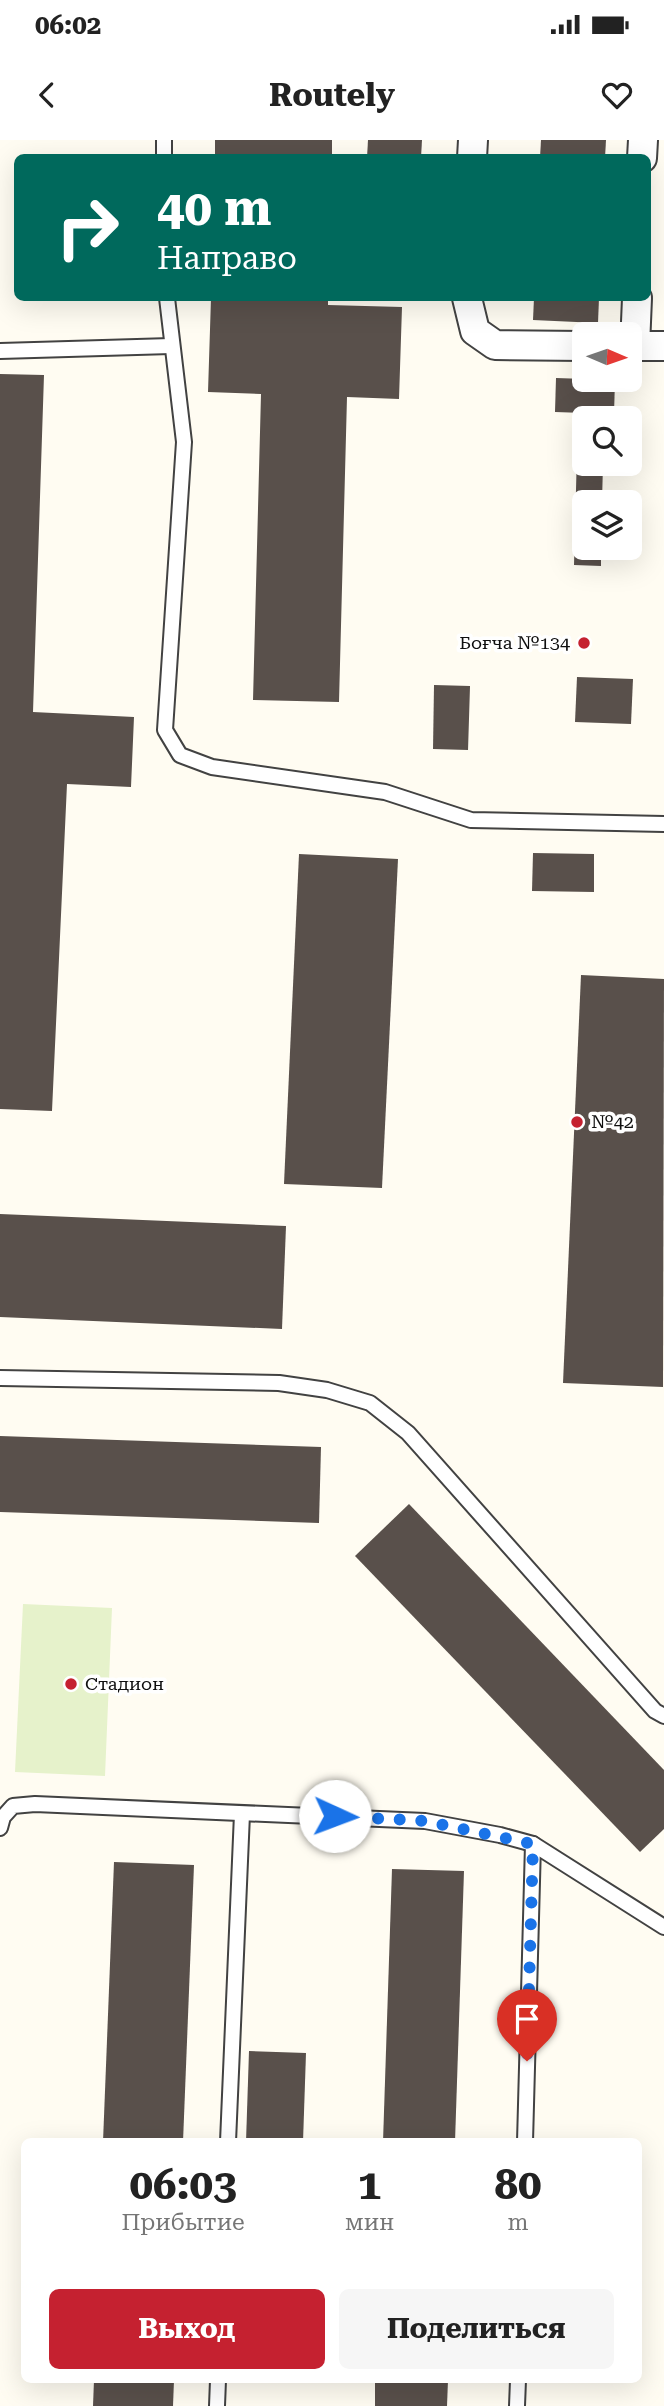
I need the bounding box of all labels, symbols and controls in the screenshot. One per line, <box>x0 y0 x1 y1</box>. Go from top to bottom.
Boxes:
text: 06:02 <box>35 10 101 40</box>
icon: back <box>28 76 66 114</box>
text: Routely <box>269 76 395 114</box>
icon: heart <box>598 76 636 114</box>
text: 40 m <box>157 180 272 237</box>
icon: right <box>42 182 133 273</box>
text: Направо <box>157 239 297 277</box>
north arrow <box>572 322 642 392</box>
map controls <box>572 322 642 560</box>
button: search <box>572 406 642 476</box>
button: layers <box>572 490 642 560</box>
place label: Боғча №134 <box>459 632 570 653</box>
marker: Боғча №134 <box>576 635 592 651</box>
place label: №42 <box>591 1111 634 1132</box>
marker: №42 <box>569 1114 585 1130</box>
place label: Стадион <box>85 1673 164 1694</box>
marker: Стадион <box>63 1676 79 1692</box>
position arrow <box>298 1779 372 1853</box>
pin <box>497 1989 557 2061</box>
icon: arrive <box>508 2000 546 2038</box>
text: 06:03 <box>129 2160 237 2209</box>
text: 1 <box>358 2160 381 2209</box>
text: 80 <box>495 2160 542 2209</box>
text: Прибытие <box>121 2209 245 2236</box>
text: мин <box>345 2209 394 2236</box>
text: m <box>508 2209 529 2236</box>
button: Выход <box>49 2289 325 2369</box>
button: Поделиться <box>339 2289 614 2369</box>

